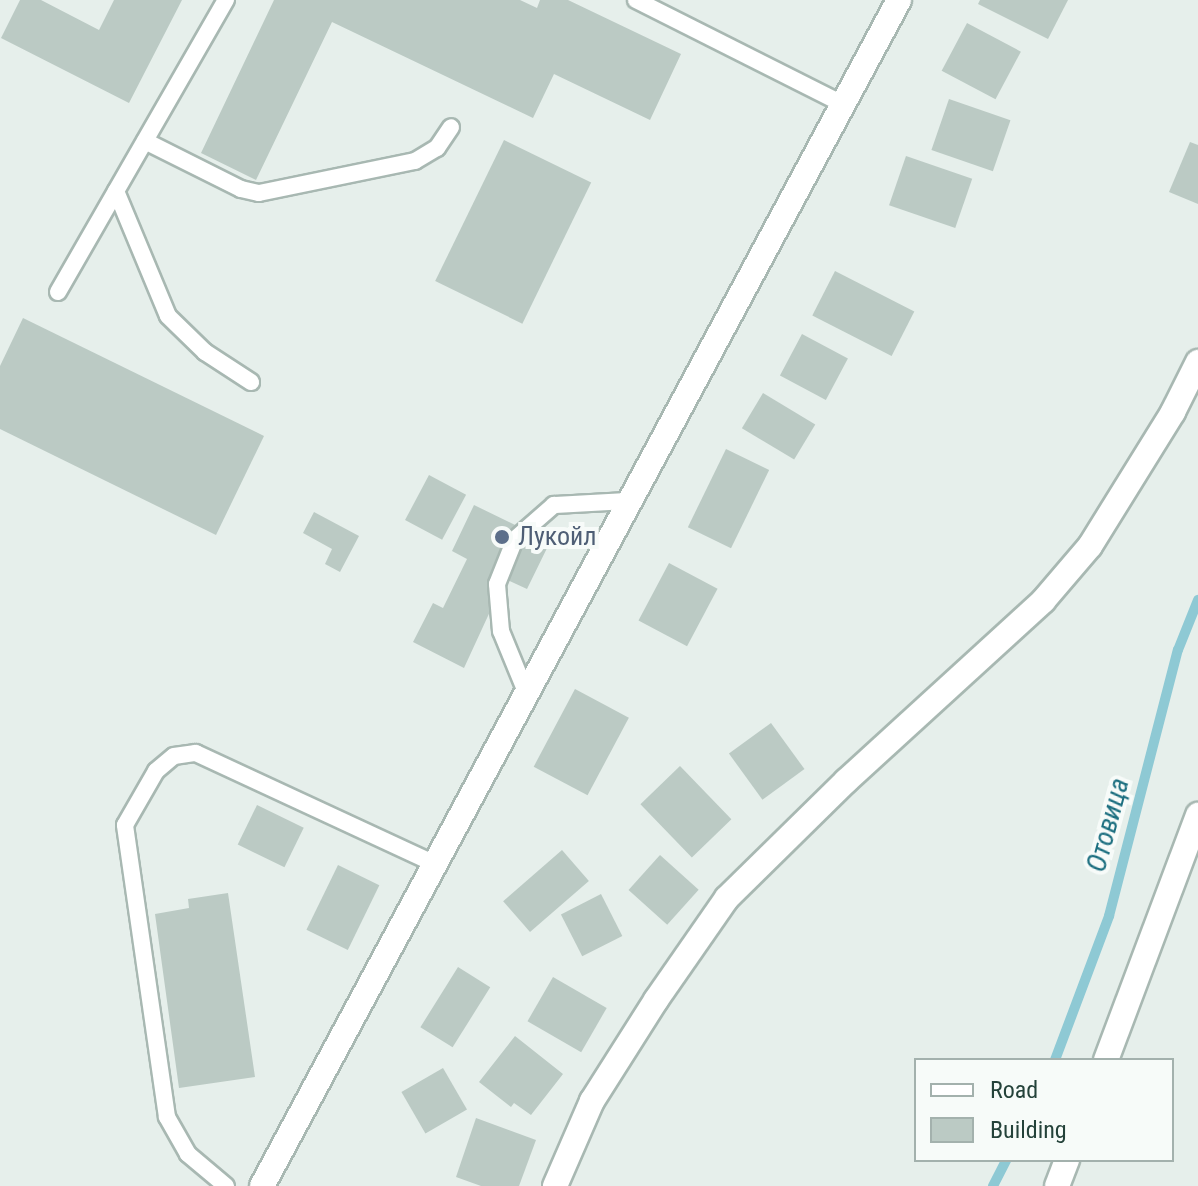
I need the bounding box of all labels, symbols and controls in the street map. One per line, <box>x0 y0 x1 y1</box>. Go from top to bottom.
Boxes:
place label: Лукойл <box>518 521 597 553</box>
marker: Лукойл <box>493 528 511 546</box>
water label: Отовица <box>1079 774 1137 876</box>
legend <box>914 1058 1174 1162</box>
text: Road <box>990 1076 1038 1104</box>
text: Building <box>990 1116 1067 1144</box>

